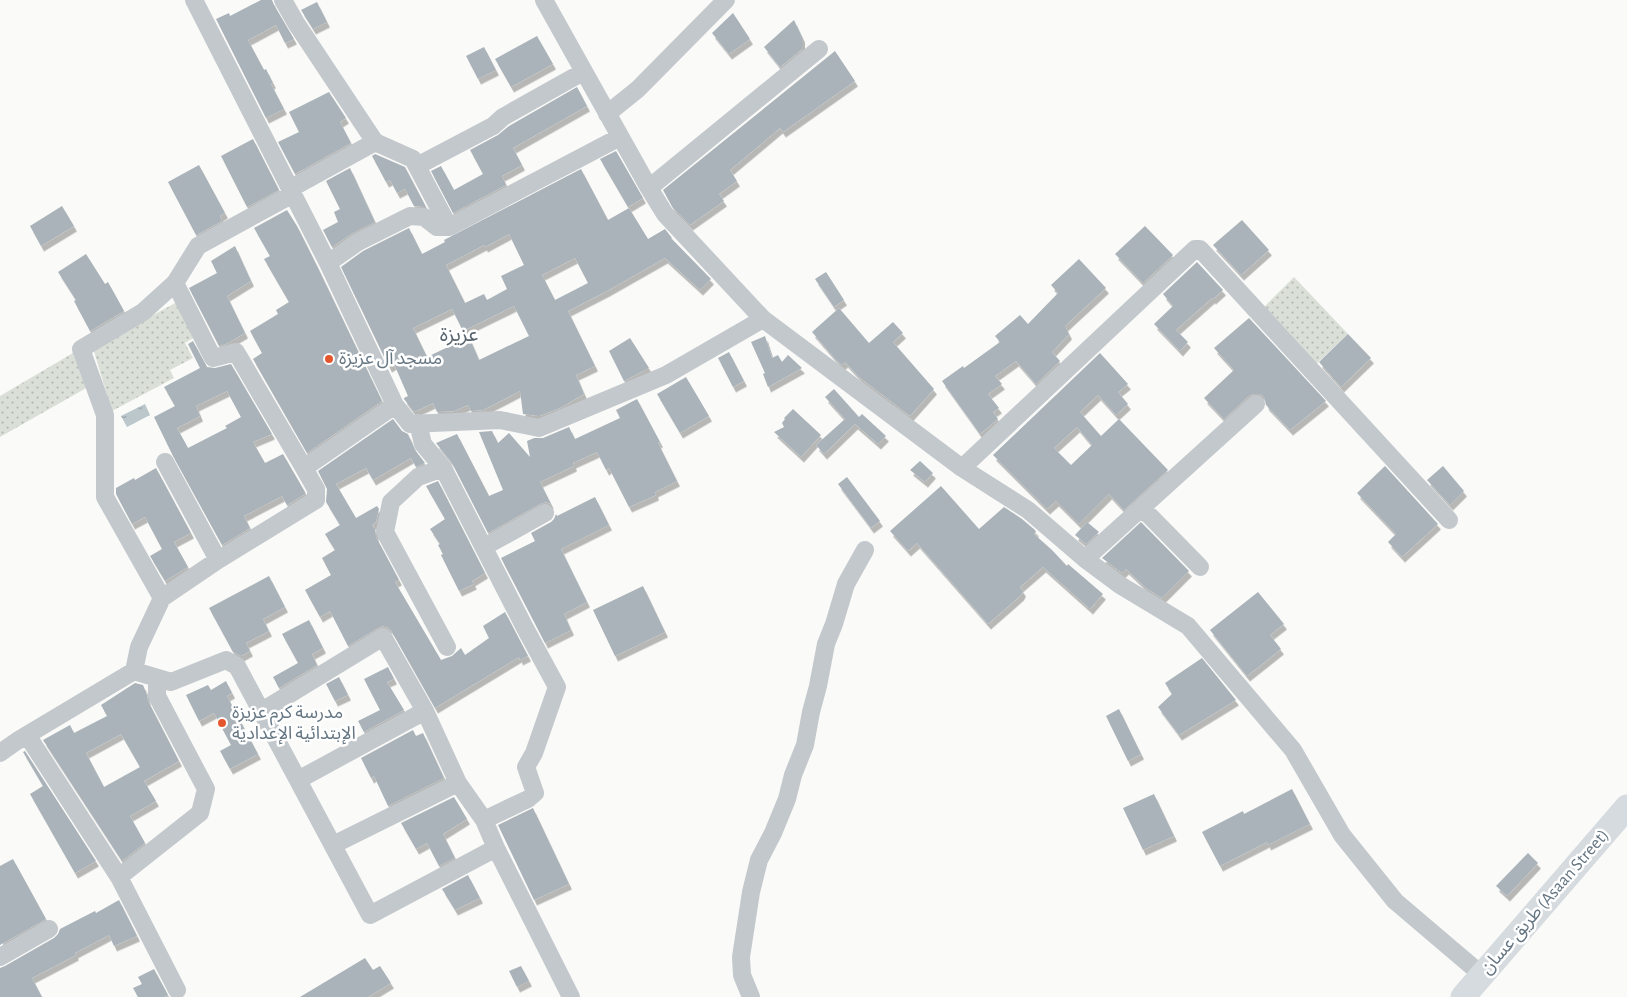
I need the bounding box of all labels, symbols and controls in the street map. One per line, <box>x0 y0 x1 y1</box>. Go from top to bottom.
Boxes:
district label: عزيزة <box>440 325 478 346</box>
place label: مسجد آل عزيزة <box>339 349 442 369</box>
marker: مسجد آل عزيزة <box>323 353 335 365</box>
place label: مدرسة كرم عزيزة الإبتدائية الإعدادية <box>232 704 356 745</box>
marker: مدرسة كرم عزيزة الإبتدائية الإعدادية <box>216 717 228 729</box>
street label: طريق عسان (Asaan Street) <box>1477 826 1613 979</box>

